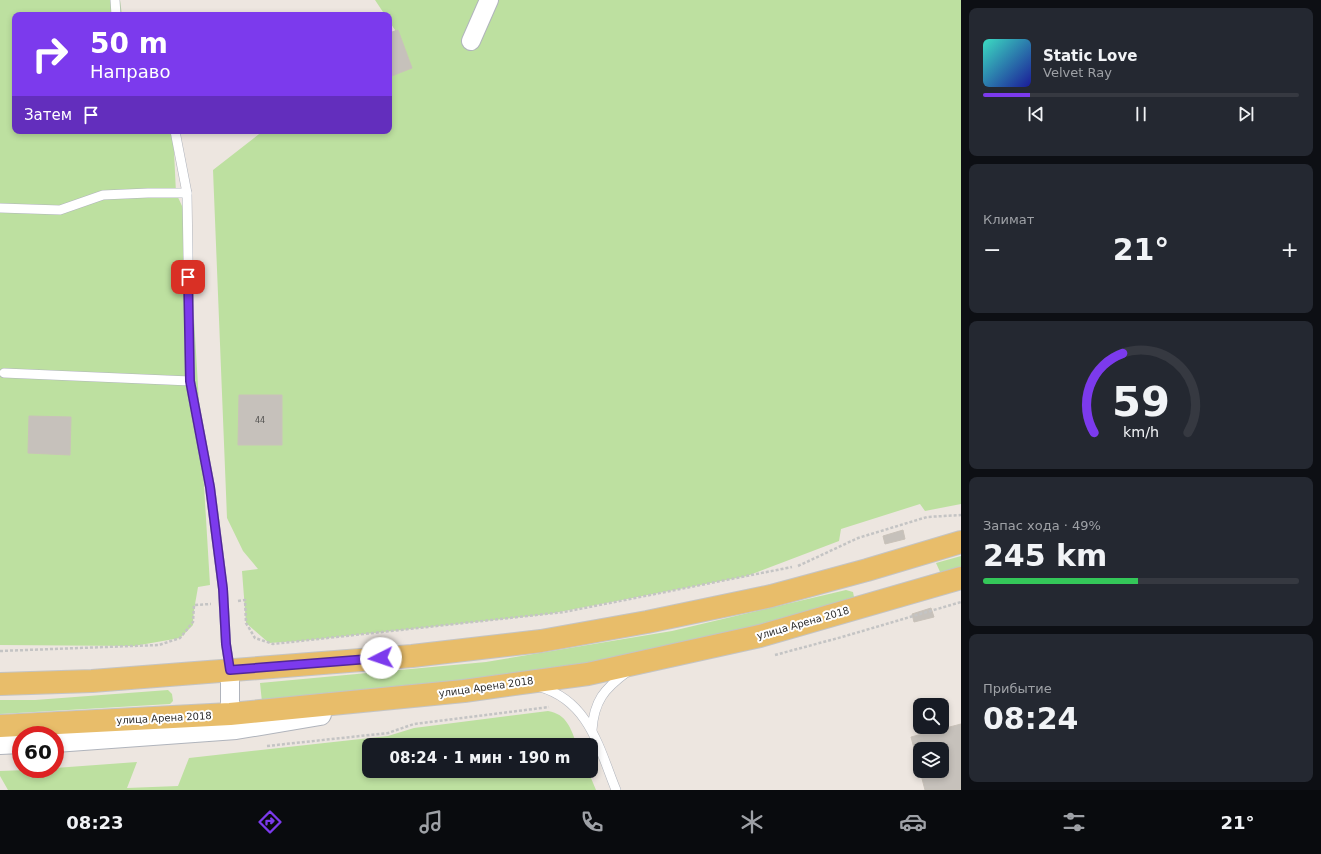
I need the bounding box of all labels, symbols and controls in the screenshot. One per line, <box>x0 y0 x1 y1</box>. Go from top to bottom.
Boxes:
text: 50 m <box>90 27 168 60</box>
icon: right <box>24 28 76 80</box>
text: Static Love <box>1043 47 1137 65</box>
text: Направо <box>90 61 170 82</box>
text: Velvet Ray <box>1043 65 1112 80</box>
icon: previous <box>1025 103 1047 125</box>
icon: pause <box>1130 103 1152 125</box>
icon: next <box>1235 103 1257 125</box>
icon: arrive <box>80 104 102 126</box>
text: Затем <box>24 106 72 124</box>
text: Климат <box>983 212 1034 227</box>
text: 21° <box>1113 232 1169 267</box>
text: − <box>983 237 1001 262</box>
text: + <box>1281 237 1299 262</box>
pin <box>171 260 205 294</box>
icon: arrive <box>177 266 199 288</box>
text: 59 <box>1112 377 1170 426</box>
house number: 44 <box>255 416 265 425</box>
text: km/h <box>1123 424 1159 440</box>
text: Запас хода · 49% <box>983 518 1101 533</box>
text: 245 km <box>983 538 1107 573</box>
street label: улица Арена 2018 <box>756 605 850 641</box>
position arrow <box>360 637 402 679</box>
street label: улица Арена 2018 <box>438 675 534 699</box>
text: Прибытие <box>983 681 1052 696</box>
map controls <box>913 698 949 778</box>
button: search <box>913 698 949 734</box>
text: 08:24 <box>983 701 1079 736</box>
street label: улица Арена 2018 <box>116 710 212 726</box>
speed limit sign: 60 <box>12 726 64 778</box>
button: layers <box>913 742 949 778</box>
text: 08:24 · 1 мин · 190 m <box>390 749 571 767</box>
icon: directions <box>256 808 284 836</box>
icon: music <box>417 808 445 836</box>
icon: phone <box>578 808 606 836</box>
icon: climate <box>738 808 766 836</box>
icon: car <box>899 808 927 836</box>
icon: filters <box>1060 808 1088 836</box>
text: 08:23 <box>66 812 124 833</box>
text: 21° <box>1221 812 1255 833</box>

